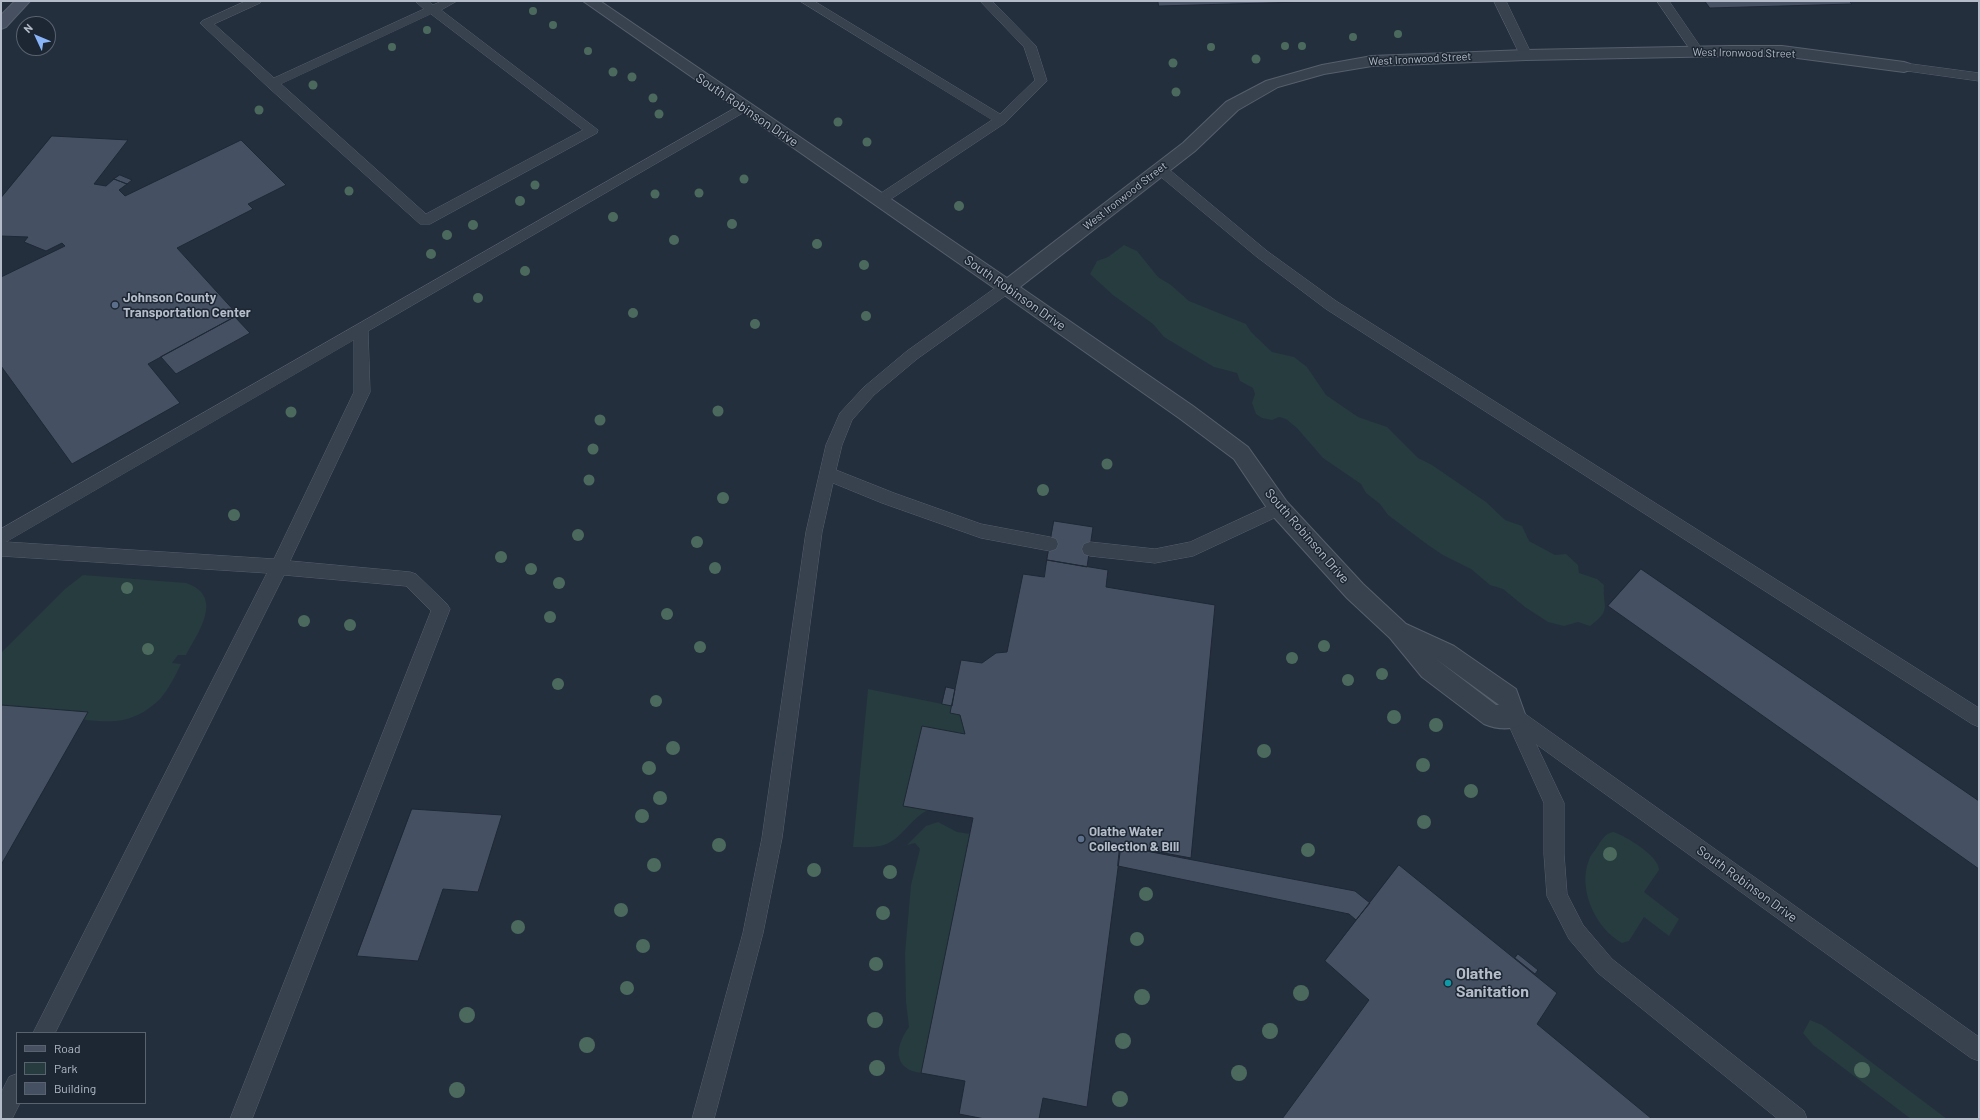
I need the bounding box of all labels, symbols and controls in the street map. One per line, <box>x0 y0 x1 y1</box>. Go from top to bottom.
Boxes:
north arrow <box>16 16 56 56</box>
text: N <box>21 21 35 35</box>
street label: West Ironwood Street <box>1692 46 1796 60</box>
street label: West Ironwood Street <box>1368 50 1472 68</box>
street label: South Robinson Drive <box>693 70 801 150</box>
street label: West Ironwood Street <box>1080 159 1170 233</box>
street label: South Robinson Drive <box>961 252 1069 334</box>
place label: Johnson County Transportation Center <box>123 290 251 321</box>
marker: Johnson County Transportation Center <box>110 300 120 310</box>
street label: South Robinson Drive <box>1262 485 1352 587</box>
place label: Olathe Water Collection & Bill <box>1089 824 1179 855</box>
marker: Olathe Water Collection & Bill <box>1076 834 1086 844</box>
street label: South Robinson Drive <box>1694 842 1800 926</box>
place label: Olathe Sanitation <box>1456 964 1529 1002</box>
marker: Olathe Sanitation <box>1443 978 1453 988</box>
legend <box>16 1032 146 1104</box>
text: Road <box>54 1041 81 1055</box>
text: Park <box>54 1061 78 1075</box>
text: Building <box>54 1081 96 1095</box>

